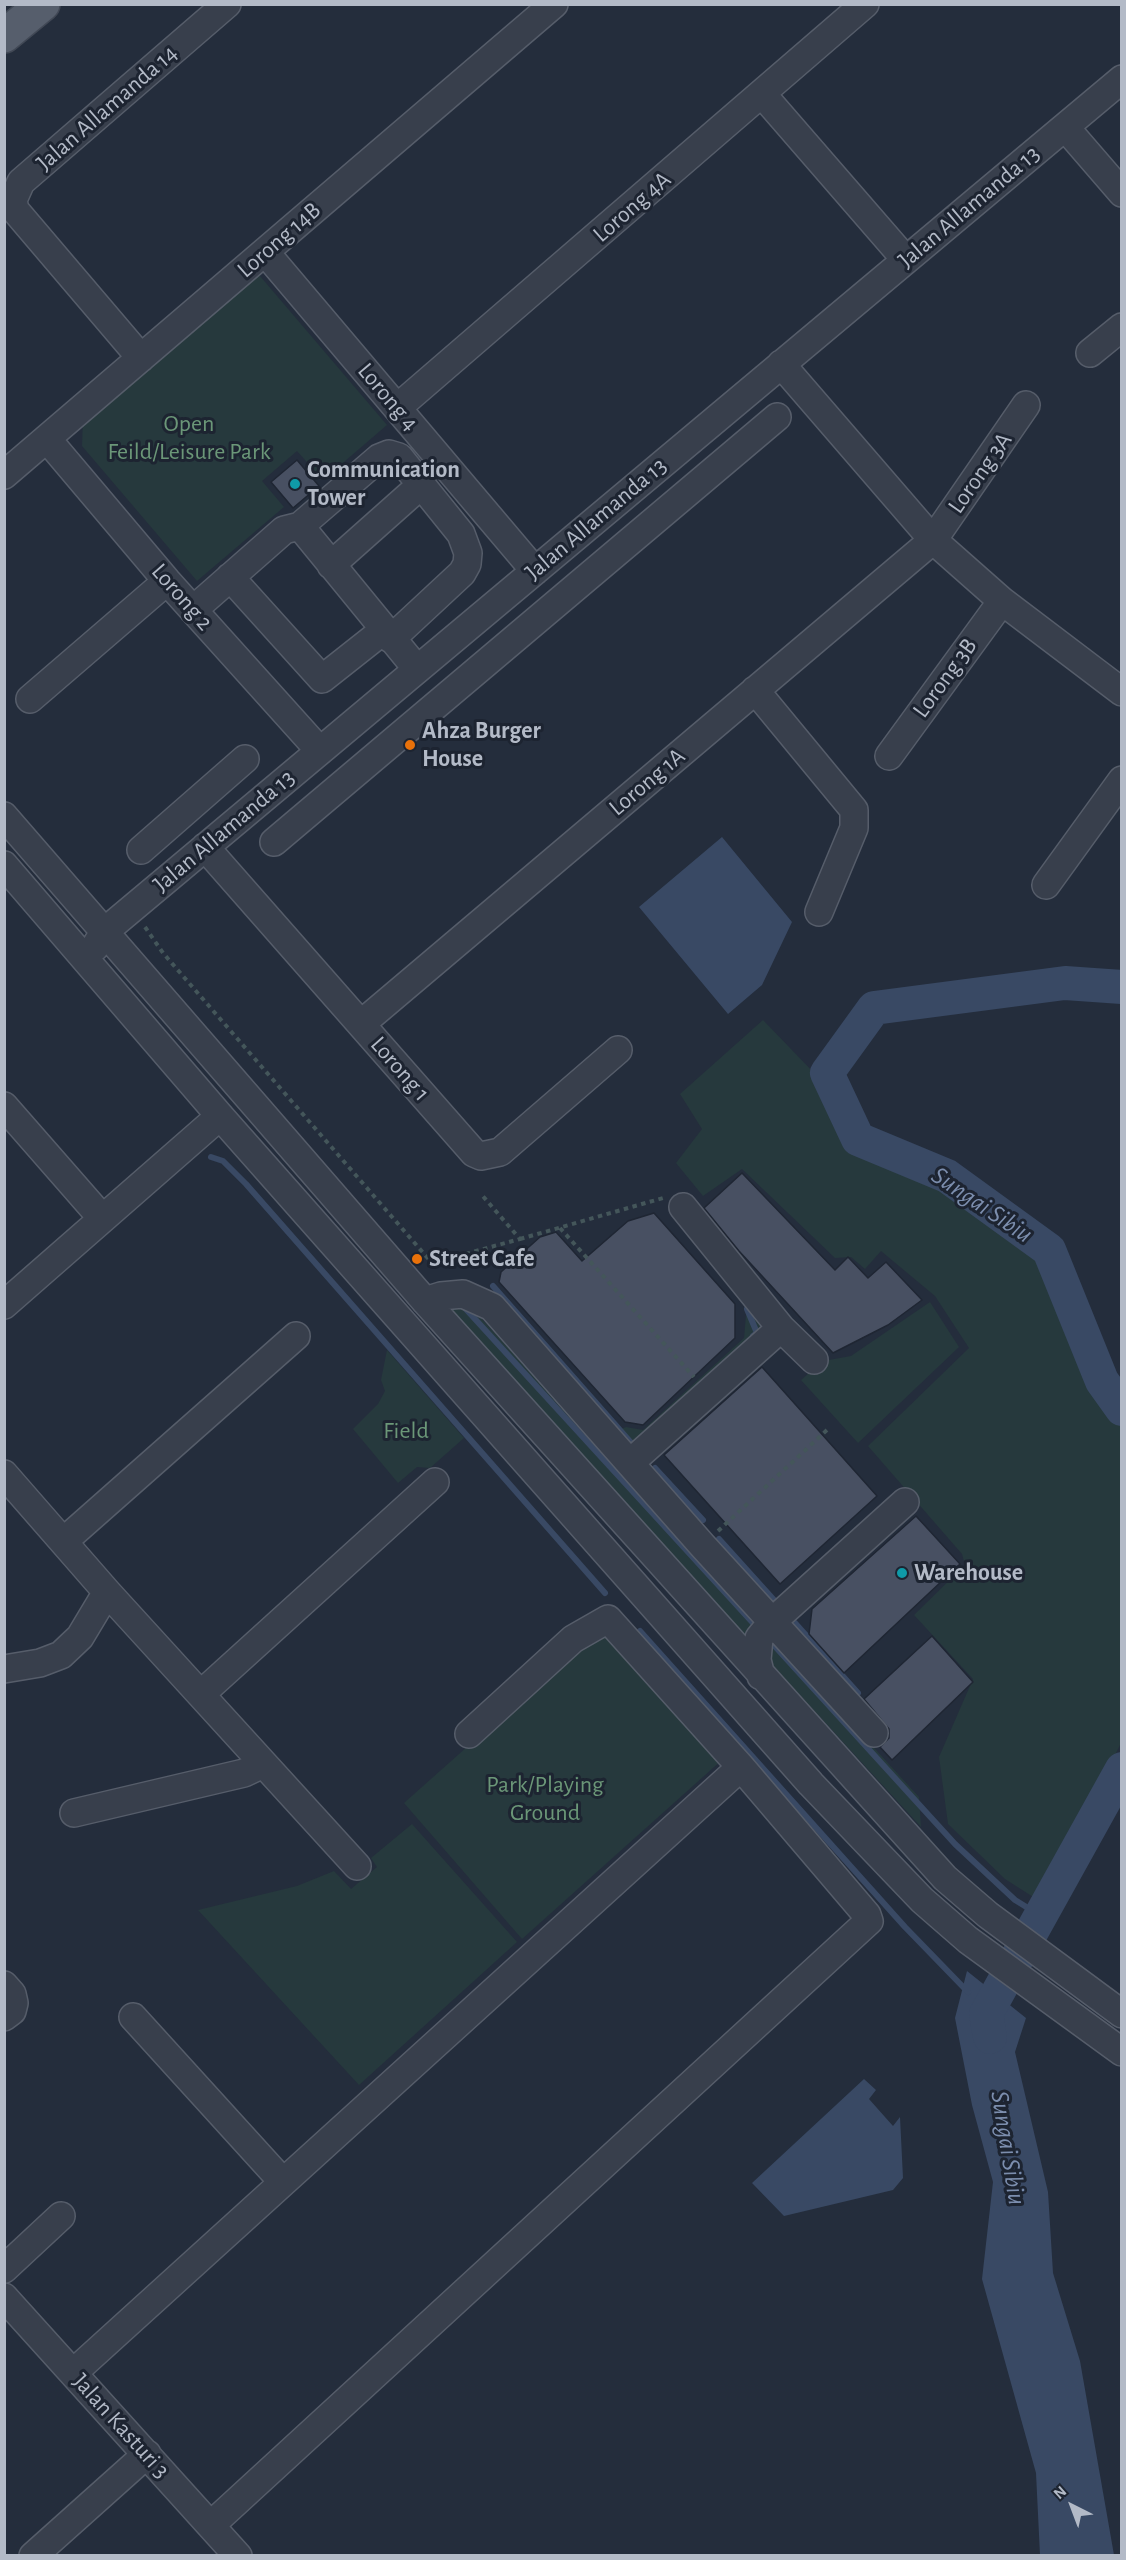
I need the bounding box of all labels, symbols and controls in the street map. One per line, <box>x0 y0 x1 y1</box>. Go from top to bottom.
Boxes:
street label: Jalan Allamanda 14 <box>31 39 183 177</box>
street label: Jalan Allamanda 13 <box>892 139 1046 275</box>
street label: Lorong 4A <box>587 165 677 249</box>
street label: Lorong 14B <box>231 196 327 284</box>
street label: Lorong 4 <box>351 357 425 437</box>
park label: Open Feild/Leisure Park <box>107 410 271 466</box>
street label: Lorong 3A <box>942 427 1018 519</box>
street label: Jalan Allamanda 13 <box>519 451 673 587</box>
place label: Communication Tower <box>307 456 460 512</box>
marker: Communication Tower <box>288 477 302 491</box>
street label: Lorong 2 <box>145 558 219 636</box>
street label: Lorong 3B <box>907 633 983 723</box>
place label: Ahza Burger House <box>422 717 541 773</box>
marker: Ahza Burger House <box>403 738 417 752</box>
street label: Lorong 1A <box>603 742 691 822</box>
street label: Jalan Allamanda 13 <box>147 763 301 899</box>
street label: Lorong 1 <box>364 1031 436 1107</box>
water label: Sungai Sibiu <box>926 1160 1038 1250</box>
place label: Street Cafe <box>429 1245 535 1273</box>
marker: Street Cafe <box>410 1252 424 1266</box>
park label: Field <box>383 1417 429 1445</box>
place label: Warehouse <box>914 1559 1023 1587</box>
marker: Warehouse <box>895 1566 909 1580</box>
park label: Park/Playing Ground <box>486 1771 604 1827</box>
water label: Sungai Sibiu <box>984 2089 1032 2207</box>
street label: Jalan Kasturi 3 <box>66 2368 176 2484</box>
north arrow <box>1042 2476 1102 2536</box>
text: N <box>1050 2483 1069 2502</box>

